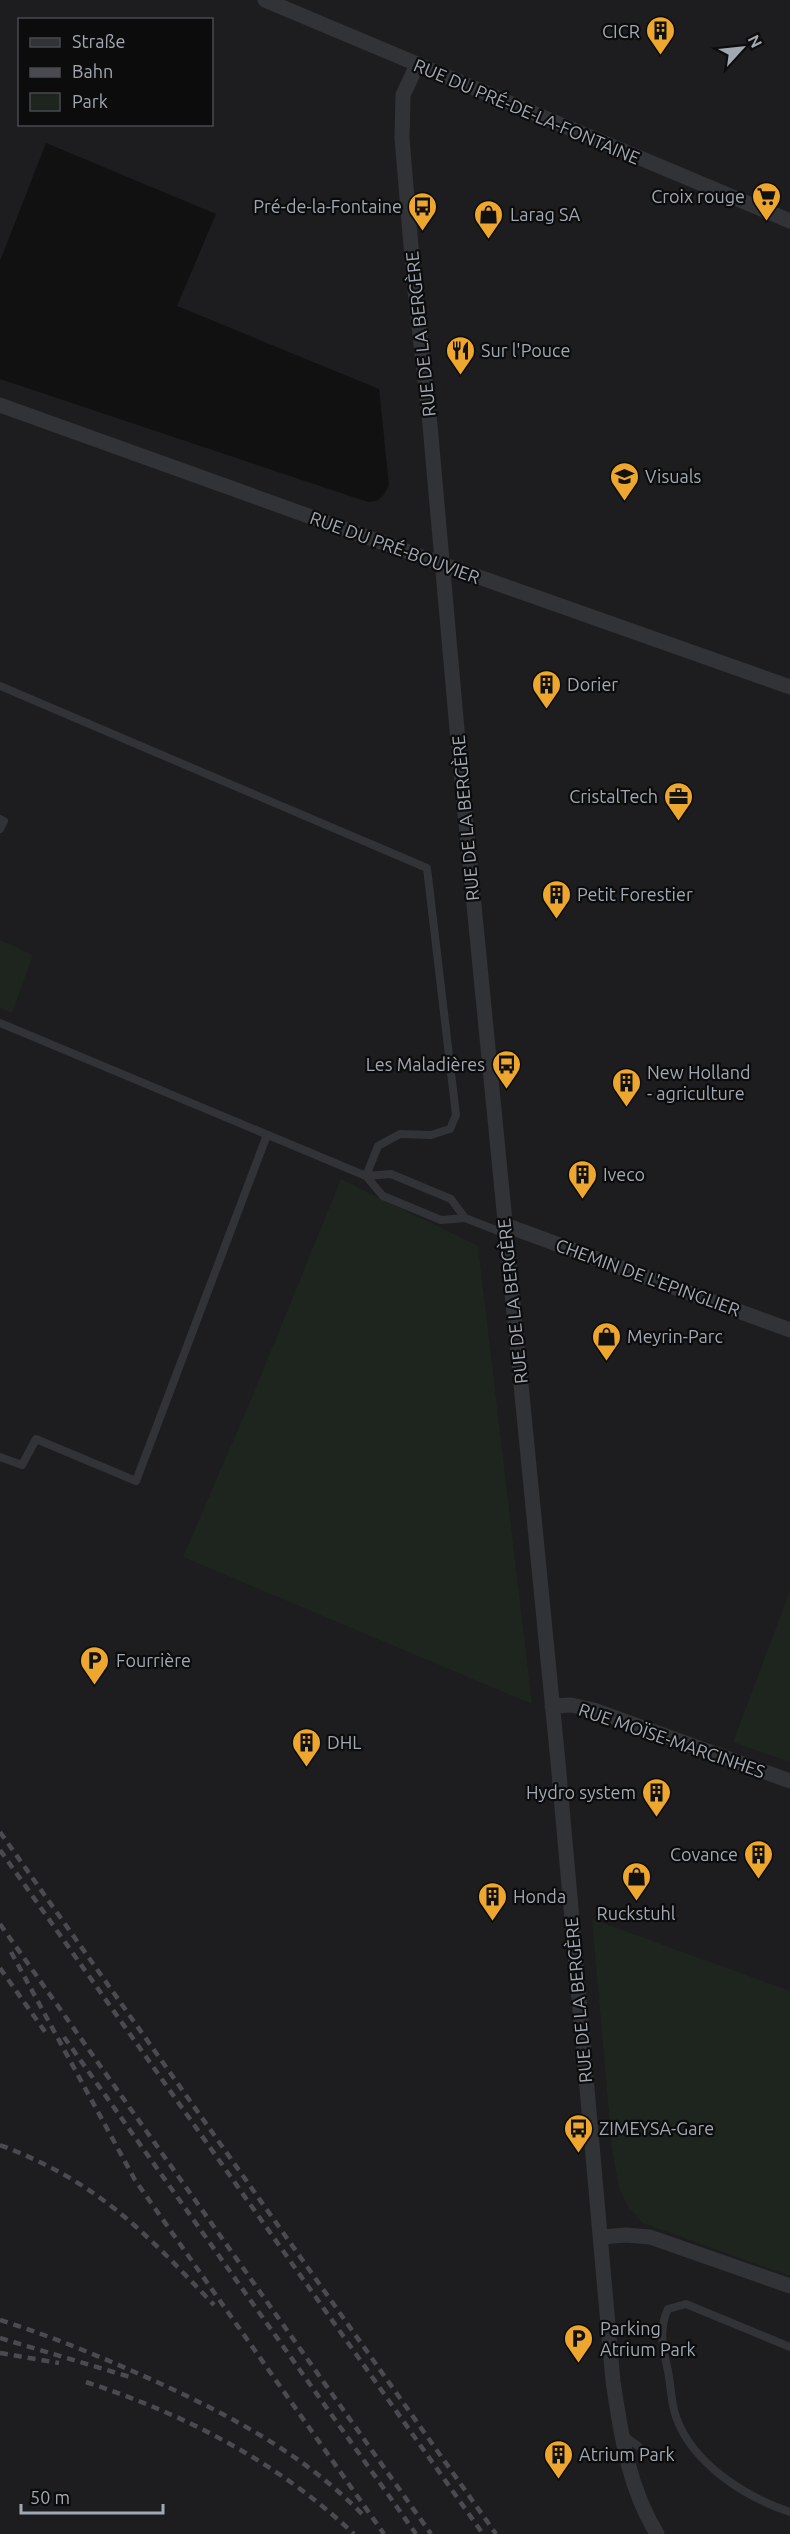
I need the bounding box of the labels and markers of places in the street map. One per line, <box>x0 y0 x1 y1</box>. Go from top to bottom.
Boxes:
building icon: CICR <box>645 15 677 57</box>
place label: CICR <box>602 21 640 41</box>
supermarket icon: Croix rouge <box>750 180 782 222</box>
place label: Croix rouge <box>651 186 745 206</box>
bus stop icon: Pré-de-la-Fontaine <box>407 190 439 232</box>
place label: Pré-de-la-Fontaine <box>253 196 402 216</box>
shop icon: Larag SA <box>473 198 505 240</box>
place label: Larag SA <box>510 204 580 224</box>
restaurant icon: Sur l'Pouce <box>444 334 476 376</box>
place label: Sur l'Pouce <box>481 340 570 360</box>
school or university icon: Visuals <box>608 460 640 502</box>
place label: Visuals <box>645 466 701 486</box>
building icon: Dorier <box>530 668 562 710</box>
place label: Dorier <box>567 674 618 694</box>
office icon: CristalTech <box>663 780 695 822</box>
place label: CristalTech <box>569 786 658 806</box>
building icon: Petit Forestier <box>540 878 572 920</box>
place label: Petit Forestier <box>577 884 693 904</box>
bus stop icon: Les Maladières <box>490 1048 522 1090</box>
place label: Les Maladières <box>366 1054 485 1074</box>
place label: New Holland - agriculture <box>647 1062 750 1103</box>
building icon: New Holland - agriculture <box>610 1066 642 1108</box>
building icon: Iveco <box>566 1158 598 1200</box>
place label: Iveco <box>603 1164 645 1184</box>
shop icon: Meyrin-Parc <box>590 1320 622 1362</box>
place label: Meyrin-Parc <box>627 1326 723 1346</box>
parking icon: Fourrière <box>79 1644 111 1686</box>
place label: Fourrière <box>116 1650 191 1670</box>
building icon: DHL <box>290 1726 322 1768</box>
place label: DHL <box>327 1732 361 1752</box>
building icon: Hydro system <box>641 1776 673 1818</box>
place label: Hydro system <box>526 1782 636 1802</box>
building icon: Covance <box>743 1838 775 1880</box>
place label: Covance <box>670 1844 738 1864</box>
shop icon: Ruckstuhl <box>620 1860 652 1902</box>
building icon: Honda <box>476 1880 508 1922</box>
place label: Honda <box>513 1886 566 1906</box>
place label: Ruckstuhl <box>596 1903 676 1923</box>
bus stop icon: ZIMEYSA-Gare <box>562 2112 594 2154</box>
place label: ZIMEYSA-Gare <box>599 2118 714 2138</box>
place label: Parking Atrium Park <box>600 2318 696 2359</box>
parking icon: Parking Atrium Park <box>563 2322 595 2364</box>
building icon: Atrium Park <box>542 2438 574 2480</box>
place label: Atrium Park <box>579 2444 675 2464</box>

